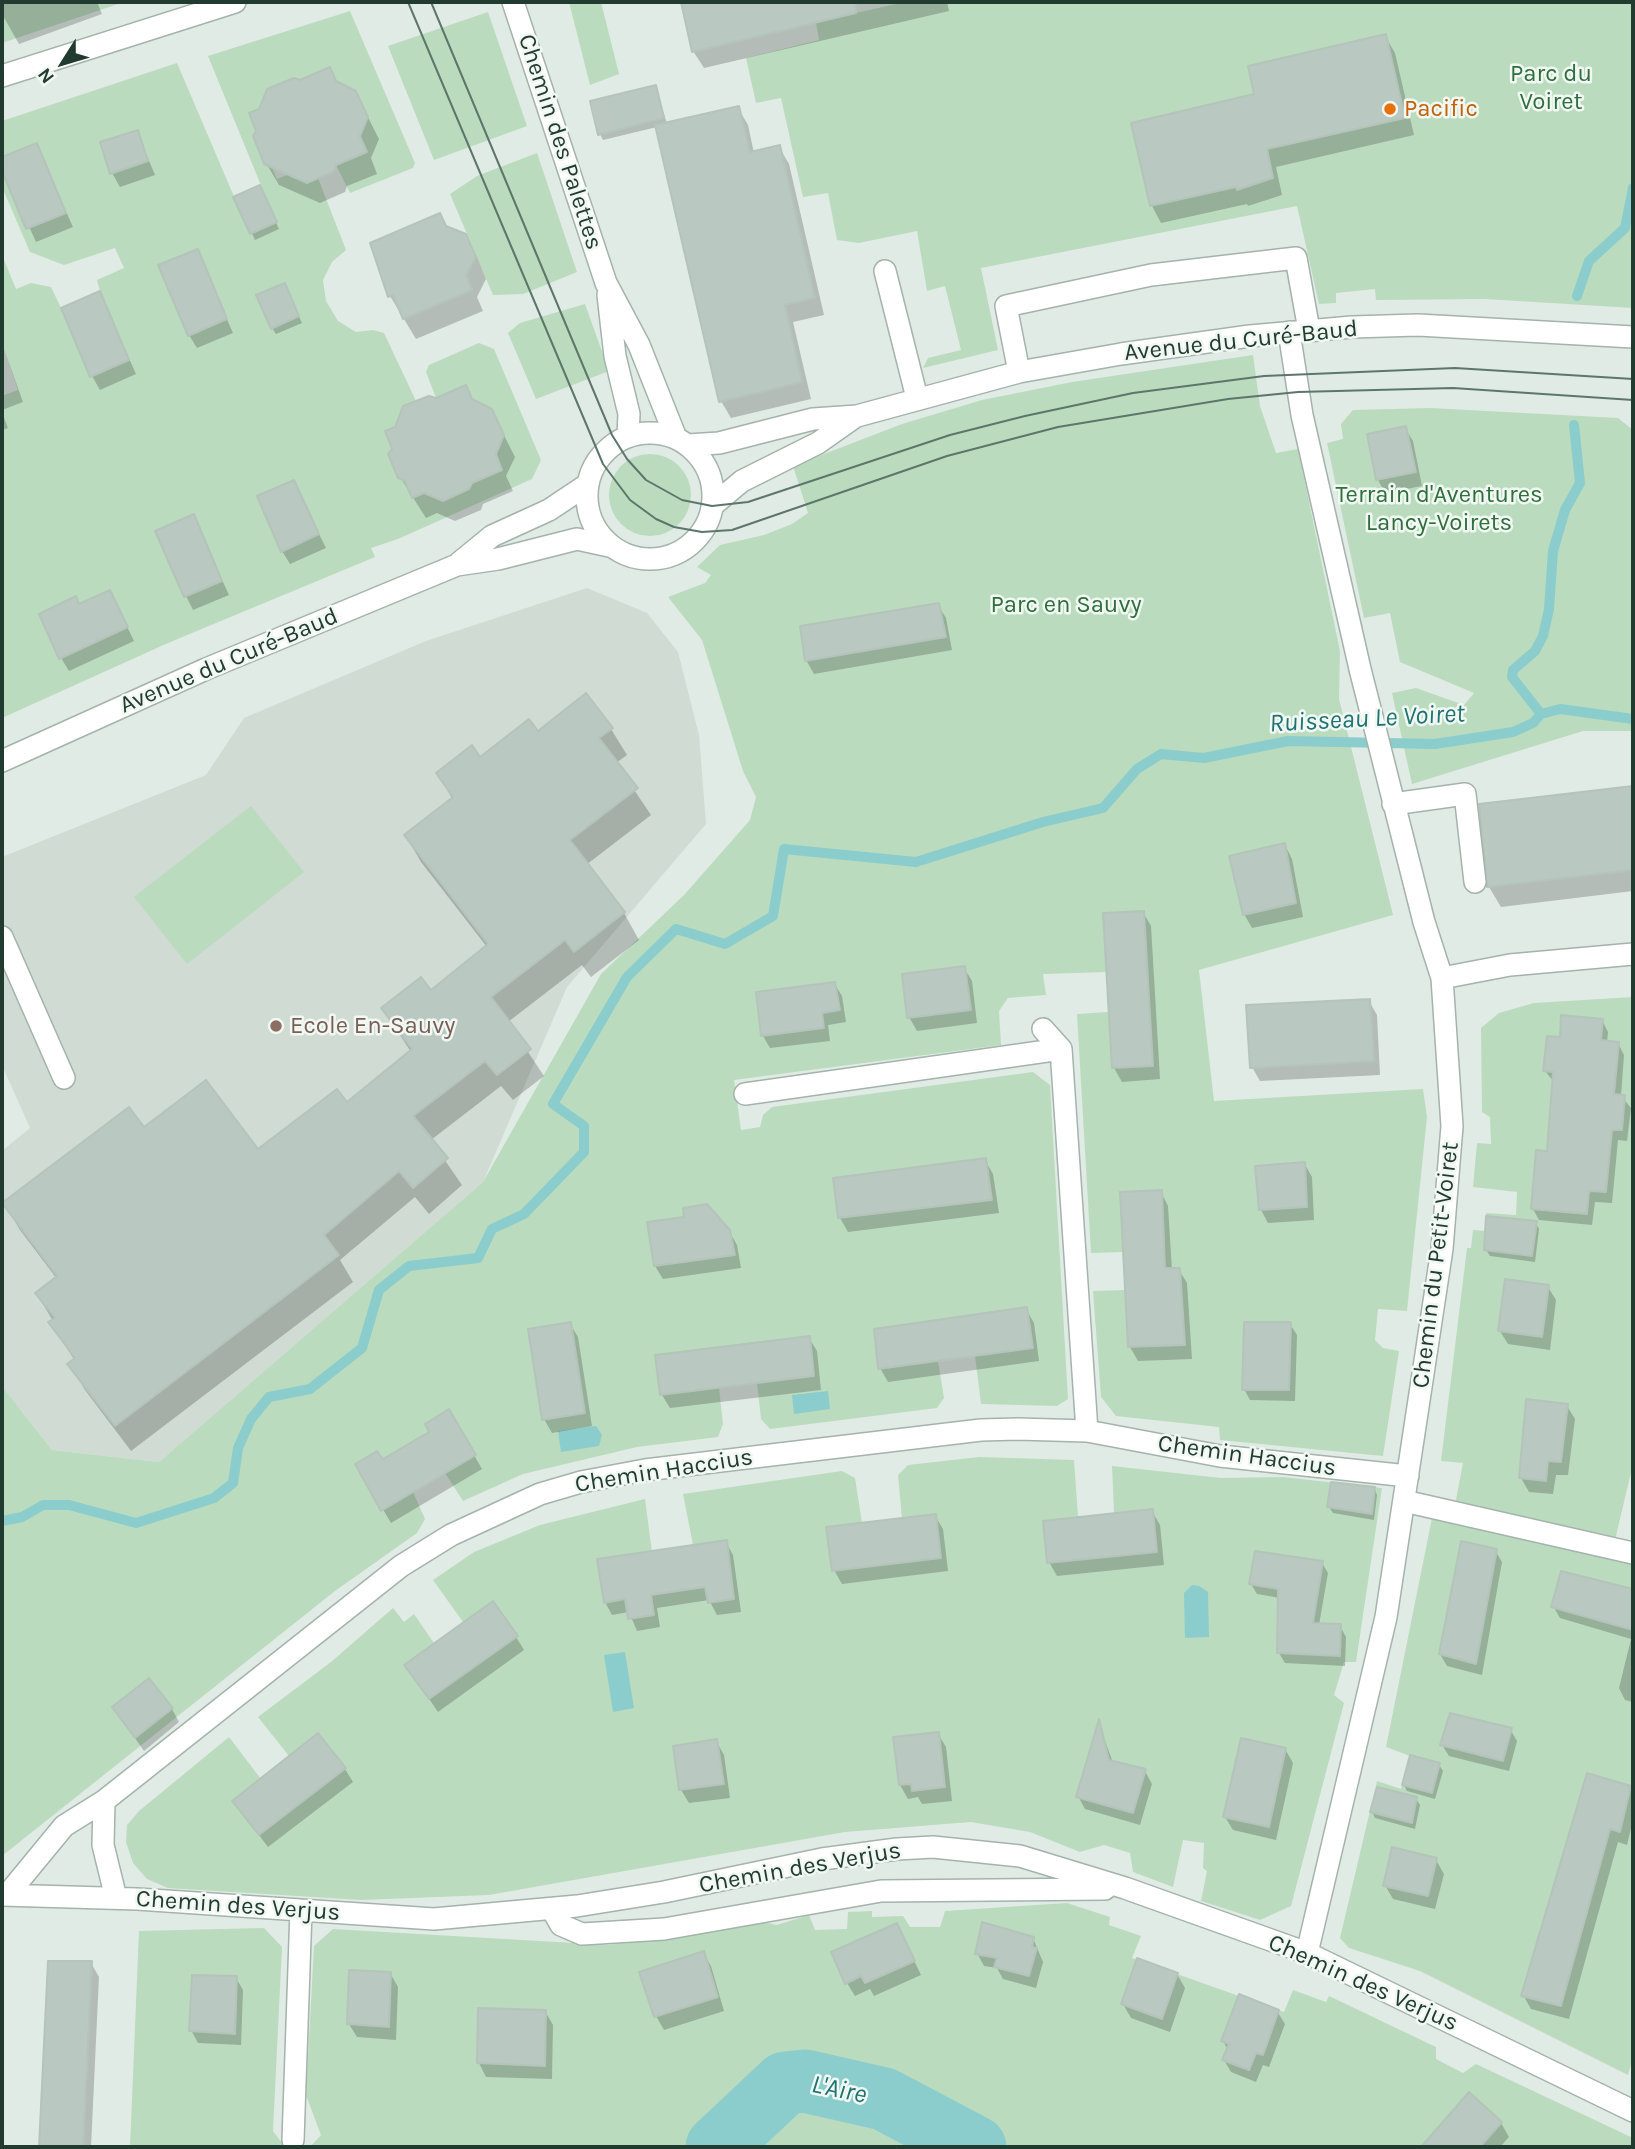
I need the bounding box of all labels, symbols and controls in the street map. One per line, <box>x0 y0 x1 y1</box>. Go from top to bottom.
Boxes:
north arrow <box>28 28 98 98</box>
street label: Chemin des Palettes <box>512 31 608 253</box>
park label: Parc du Voiret <box>1510 60 1592 116</box>
text: N <box>33 64 59 88</box>
place label: Pacific <box>1404 95 1478 123</box>
marker: Pacific <box>1382 101 1398 117</box>
street label: Avenue du Curé-Baud <box>1123 314 1359 368</box>
park label: Terrain d'Aventures Lancy-Voirets <box>1335 481 1543 537</box>
park label: Parc en Sauvy <box>990 591 1142 619</box>
street label: Avenue du Curé-Baud <box>115 602 343 720</box>
water label: Ruisseau Le Voiret <box>1269 698 1465 740</box>
place label: Ecole En-Sauvy <box>290 1012 456 1040</box>
marker: Ecole En-Sauvy <box>268 1018 284 1034</box>
street label: Chemin du Petit-Voiret <box>1407 1140 1465 1390</box>
street label: Chemin Haccius <box>1156 1429 1338 1483</box>
street label: Chemin Haccius <box>573 1443 755 1499</box>
street label: Chemin des Verjus <box>697 1836 903 1900</box>
street label: Chemin des Verjus <box>135 1885 341 1927</box>
street label: Chemin des Verjus <box>1264 1928 1462 2038</box>
water label: L'Aire <box>809 2069 869 2111</box>

